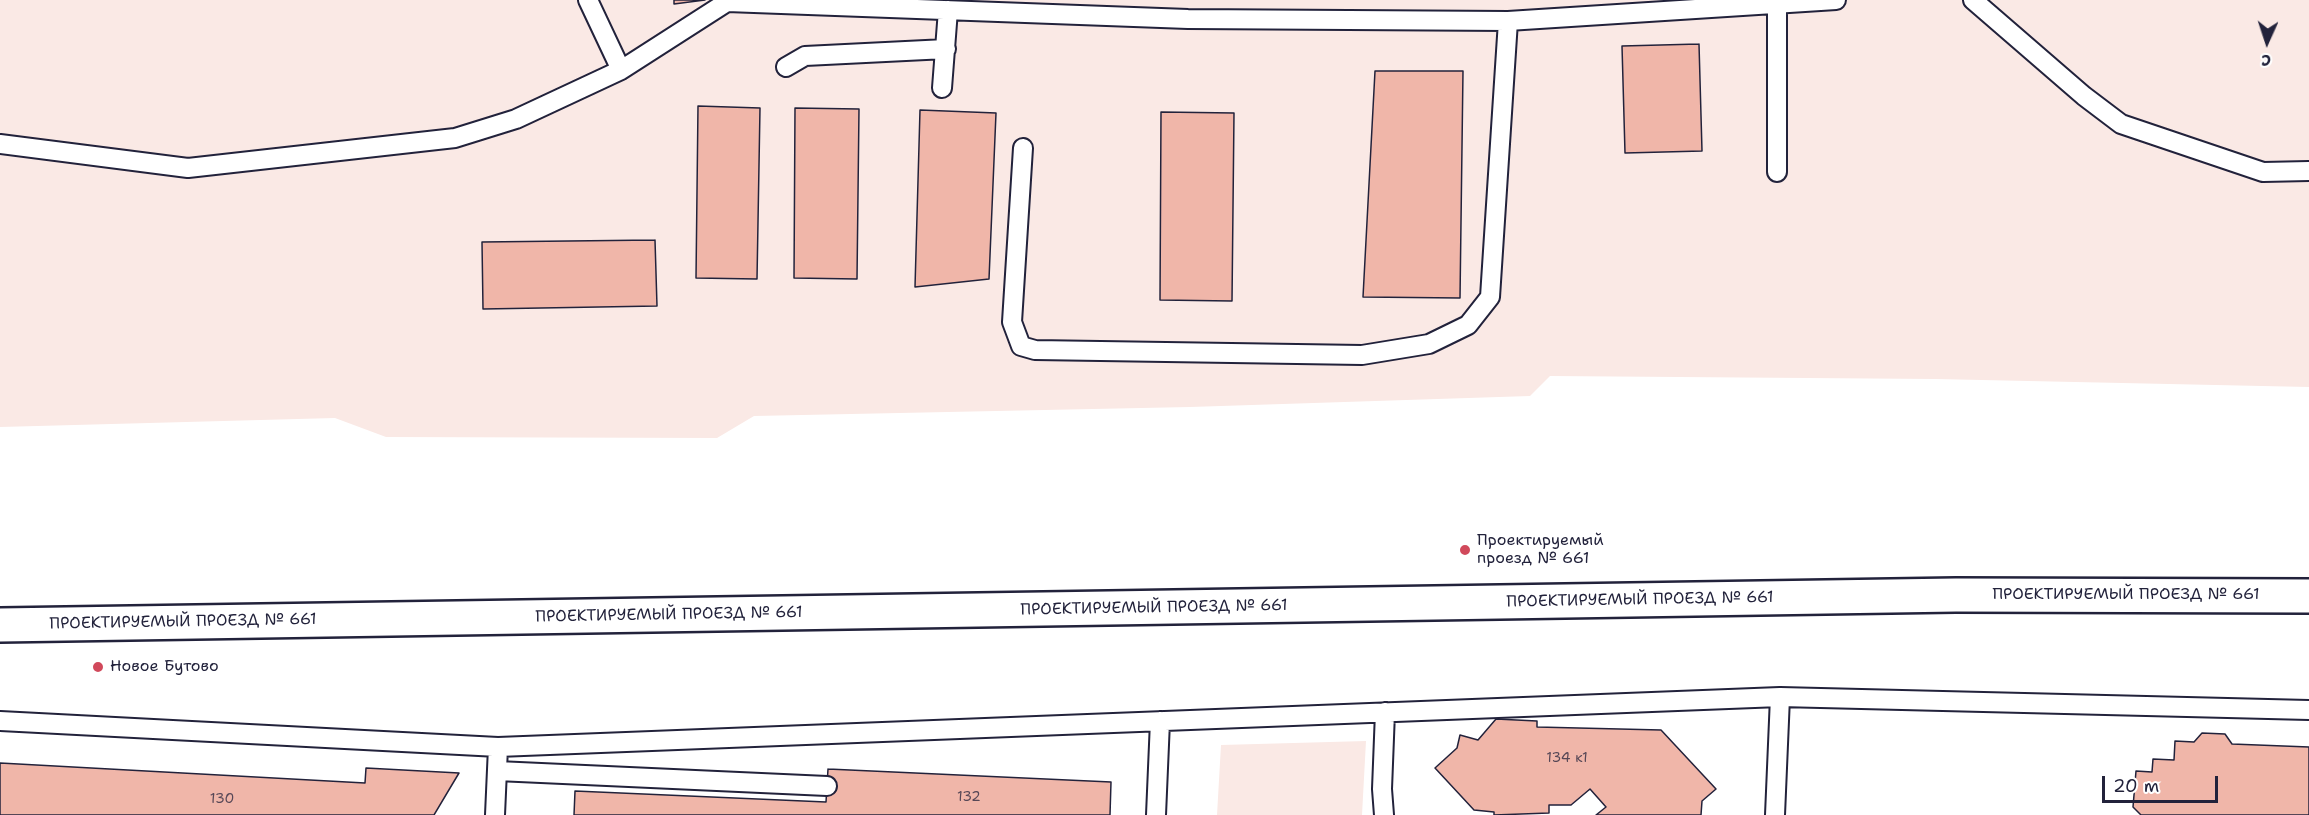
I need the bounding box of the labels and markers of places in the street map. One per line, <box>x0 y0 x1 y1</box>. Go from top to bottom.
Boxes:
place label: Проектируемый проезд № 661 <box>1477 531 1604 569</box>
marker: Проектируемый проезд № 661 <box>1458 543 1472 557</box>
place label: Новое Бутово <box>110 657 219 677</box>
marker: Новое Бутово <box>91 660 105 674</box>

